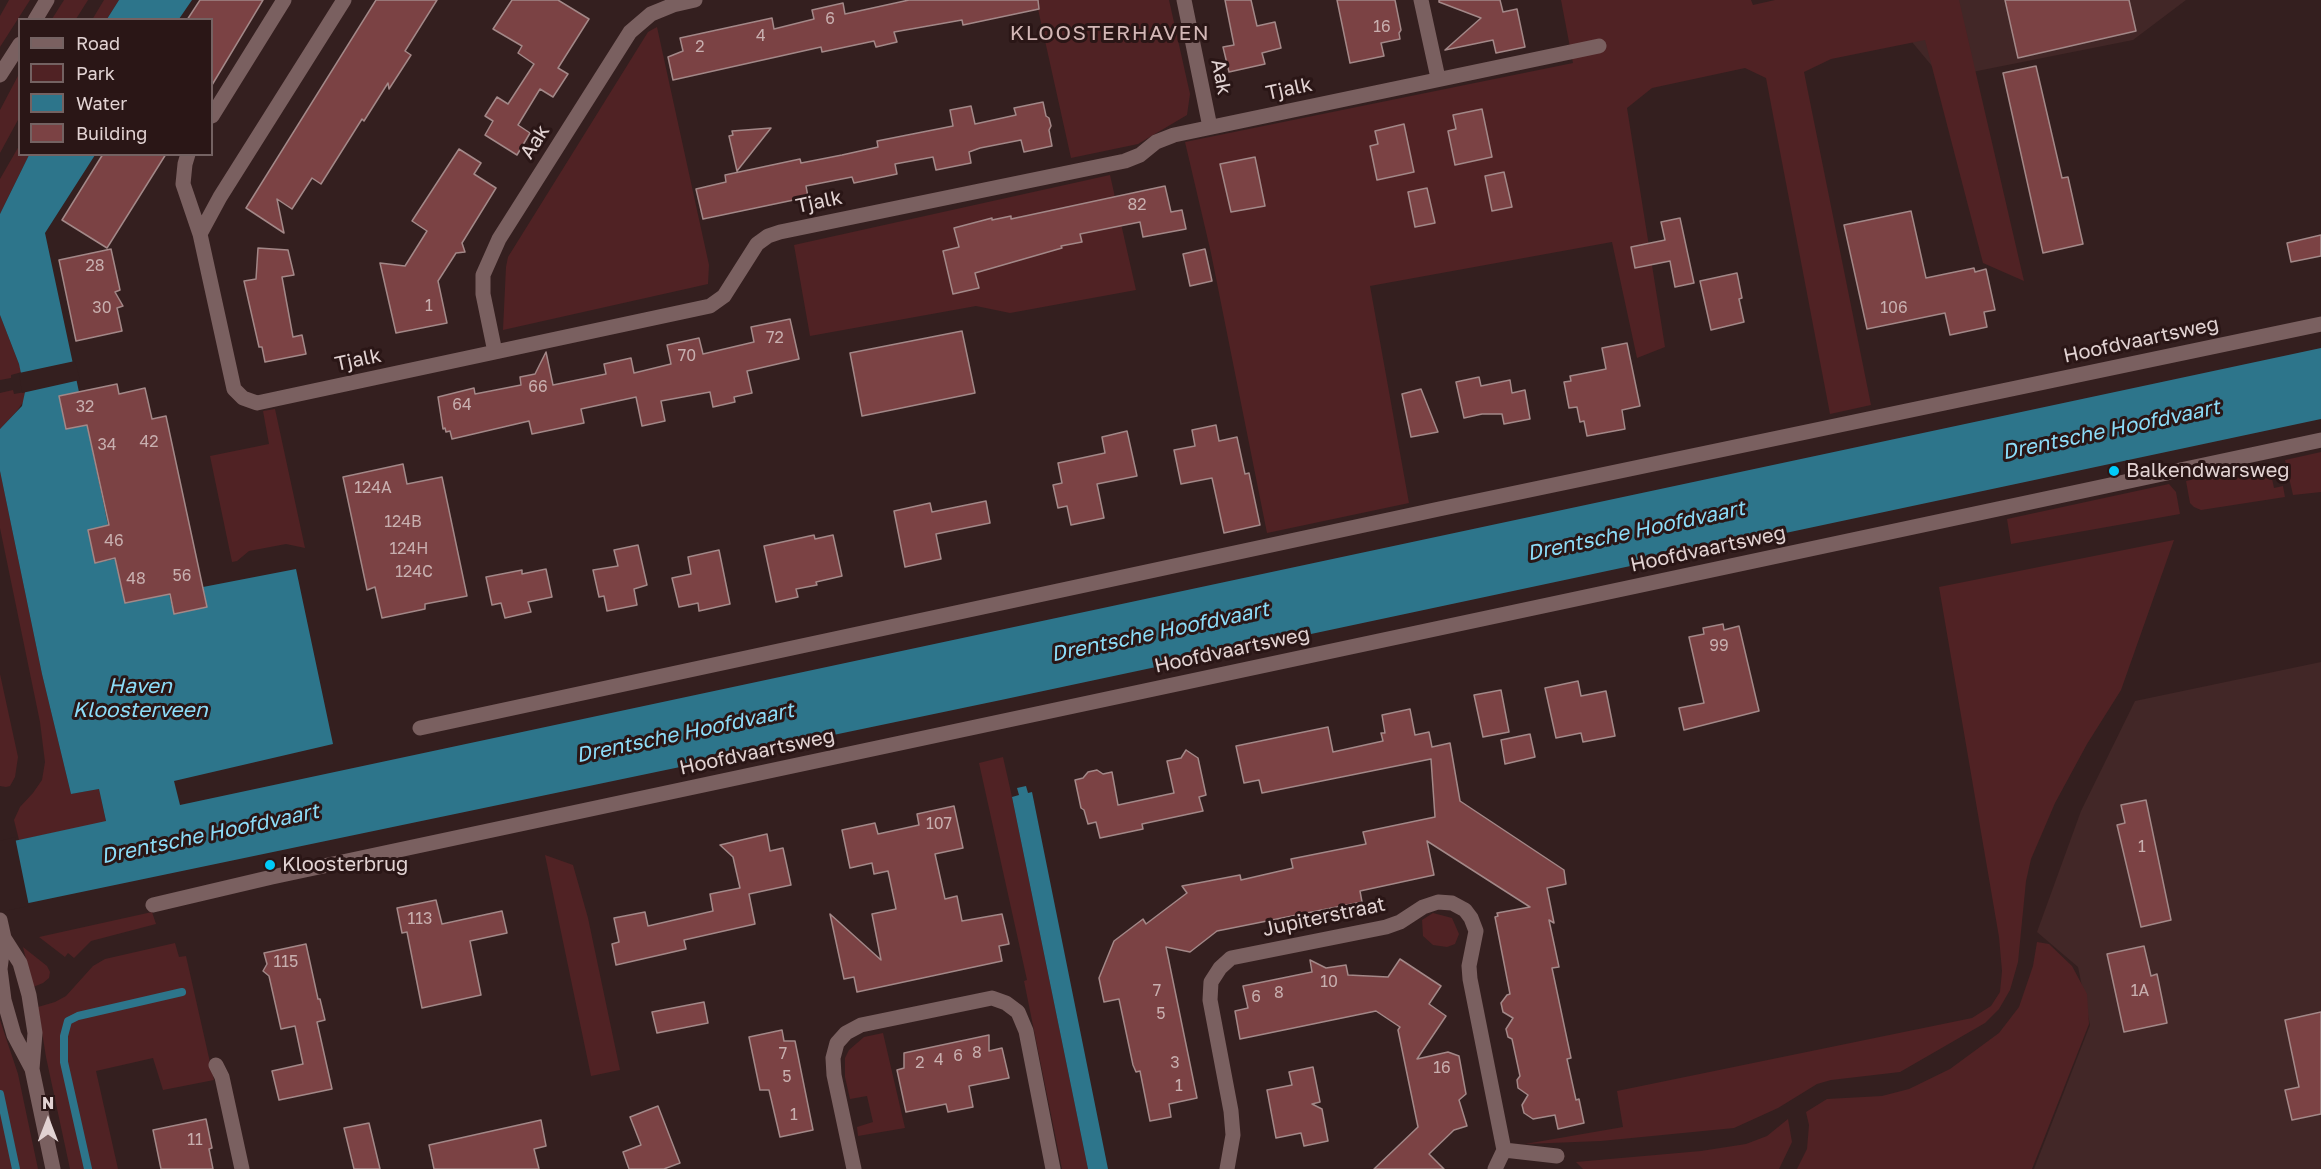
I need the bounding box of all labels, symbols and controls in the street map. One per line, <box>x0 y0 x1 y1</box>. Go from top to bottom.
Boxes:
house number: 6 <box>825 9 835 29</box>
house number: 16 <box>1373 17 1391 37</box>
legend <box>18 18 213 156</box>
district label: KLOOSTERHAVEN <box>1010 20 1210 46</box>
house number: 4 <box>756 26 766 46</box>
text: Road <box>76 32 120 54</box>
house number: 2 <box>695 37 705 57</box>
street label: Aak <box>1206 57 1236 97</box>
text: Park <box>76 62 115 84</box>
street label: Tjalk <box>1264 72 1314 106</box>
text: Water <box>76 92 127 114</box>
street label: Aak <box>515 120 555 164</box>
text: Building <box>76 122 147 144</box>
street label: Tjalk <box>794 185 844 219</box>
house number: 82 <box>1127 195 1147 215</box>
house number: 28 <box>85 256 105 276</box>
house number: 1 <box>425 296 433 316</box>
house number: 30 <box>92 298 112 318</box>
house number: 106 <box>1880 298 1908 318</box>
street label: Hoofdvaartsweg <box>2061 312 2221 368</box>
house number: 72 <box>766 328 784 348</box>
street label: Tjalk <box>333 343 383 377</box>
house number: 70 <box>678 346 696 366</box>
house number: 66 <box>528 377 548 397</box>
house number: 64 <box>452 395 472 415</box>
water label: Drentsche Hoofdvaart <box>2000 395 2222 465</box>
house number: 32 <box>76 397 94 417</box>
house number: 42 <box>139 432 159 452</box>
house number: 34 <box>97 435 117 455</box>
place label: Balkendwarsweg <box>2126 459 2290 483</box>
marker: Balkendwarsweg <box>2107 464 2121 478</box>
house number: 124A <box>354 478 392 498</box>
water label: Drentsche Hoofdvaart <box>1525 496 1747 566</box>
house number: 124B <box>384 512 422 532</box>
street label: Hoofdvaartsweg <box>1628 521 1788 577</box>
house number: 46 <box>104 531 124 551</box>
house number: 124H <box>390 539 428 559</box>
house number: 124C <box>395 562 433 582</box>
house number: 56 <box>173 566 191 586</box>
house number: 48 <box>126 569 146 589</box>
water label: Drentsche Hoofdvaart <box>1049 597 1271 667</box>
street label: Hoofdvaartsweg <box>1152 622 1312 678</box>
house number: 99 <box>1709 636 1729 656</box>
water label: Haven Kloosterveen <box>72 673 208 723</box>
water label: Drentsche Hoofdvaart <box>574 698 796 768</box>
street label: Hoofdvaartsweg <box>677 724 837 780</box>
water label: Drentsche Hoofdvaart <box>99 799 321 869</box>
house number: 107 <box>926 814 952 834</box>
house number: 1 <box>2138 837 2146 857</box>
place label: Kloosterbrug <box>282 853 408 877</box>
marker: Kloosterbrug <box>263 858 277 872</box>
street label: Jupiterstraat <box>1260 892 1388 942</box>
house number: 113 <box>408 909 432 929</box>
house number: 115 <box>274 952 298 972</box>
house number: 10 <box>1320 972 1338 992</box>
house number: 7 <box>1153 981 1161 1001</box>
house number: 1A <box>2131 981 2149 1001</box>
house number: 8 <box>1274 983 1284 1003</box>
house number: 6 <box>1251 987 1261 1007</box>
house number: 5 <box>1156 1004 1166 1024</box>
house number: 8 <box>972 1043 982 1063</box>
house number: 7 <box>779 1044 787 1064</box>
house number: 6 <box>953 1046 963 1066</box>
house number: 4 <box>934 1050 944 1070</box>
house number: 2 <box>915 1053 925 1073</box>
house number: 3 <box>1170 1053 1180 1073</box>
house number: 16 <box>1433 1058 1451 1078</box>
house number: 5 <box>782 1067 792 1087</box>
house number: 1 <box>1175 1076 1183 1096</box>
north arrow <box>18 1091 78 1151</box>
text: N <box>42 1093 54 1113</box>
house number: 1 <box>790 1105 798 1125</box>
house number: 11 <box>187 1130 203 1150</box>

